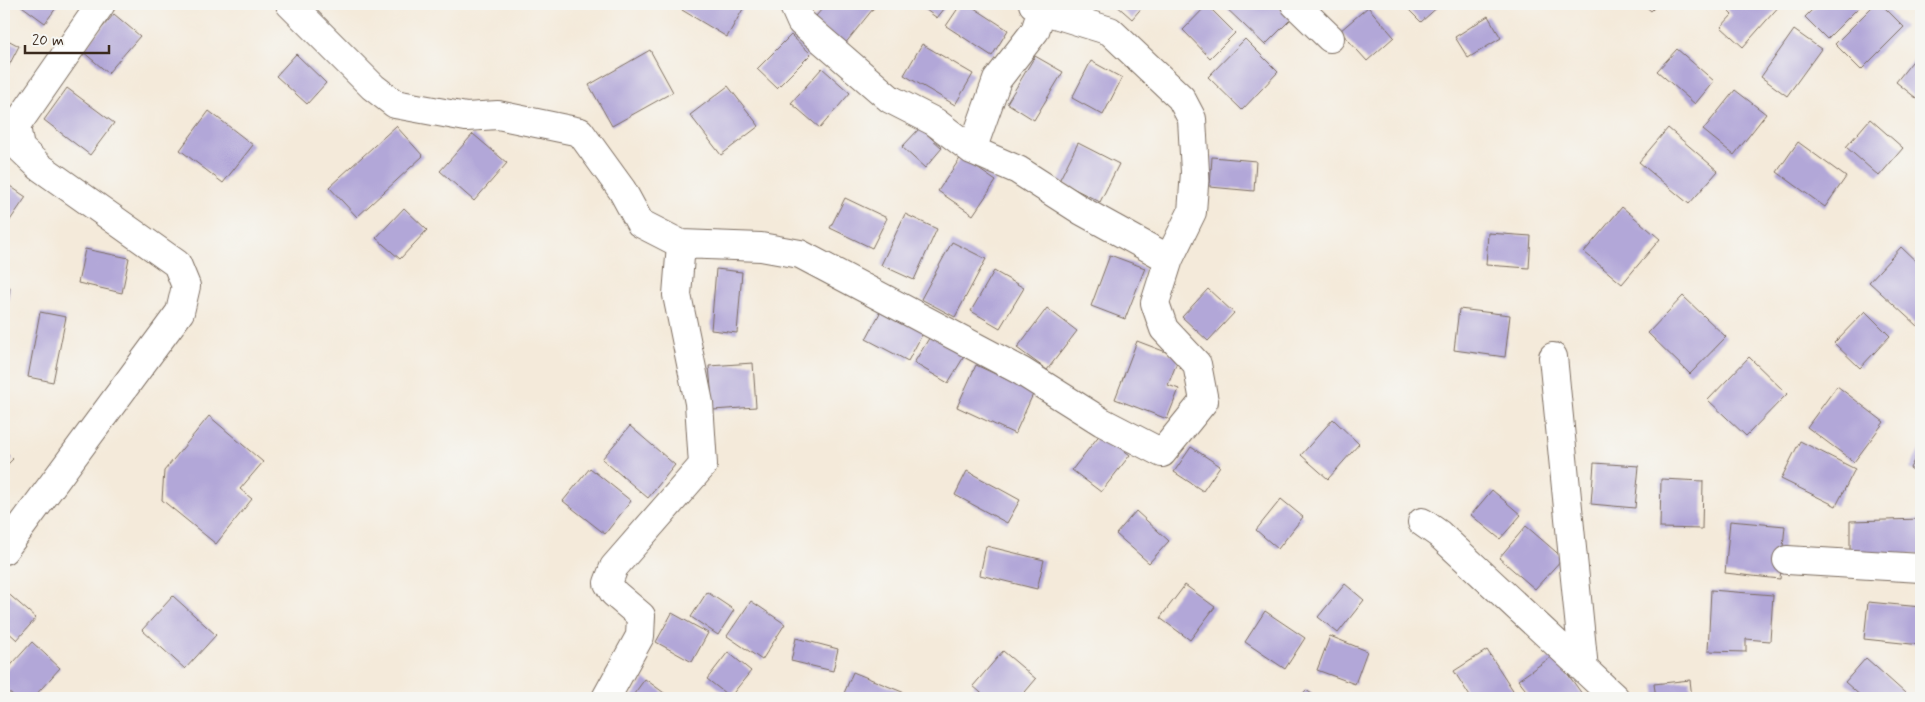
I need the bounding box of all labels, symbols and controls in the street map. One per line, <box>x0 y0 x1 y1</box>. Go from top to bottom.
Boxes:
scale bar <box>25 22 109 54</box>
text: 20 m <box>32 31 64 51</box>

